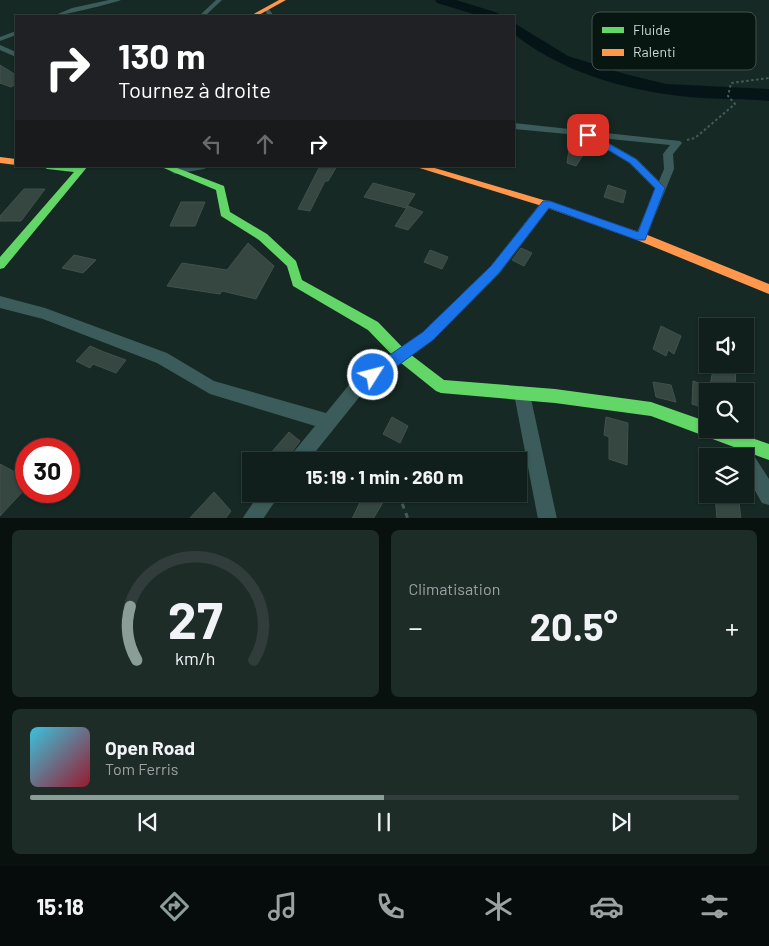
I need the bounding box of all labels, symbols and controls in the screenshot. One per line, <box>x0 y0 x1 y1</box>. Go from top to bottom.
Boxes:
legend <box>592 12 756 70</box>
text: Fluide <box>633 21 670 38</box>
text: 130 m <box>118 34 205 76</box>
icon: right <box>35 35 100 100</box>
text: Ralenti <box>633 43 676 60</box>
text: Tournez à droite <box>118 76 271 102</box>
pin <box>567 114 609 156</box>
icon: arrive <box>574 121 602 149</box>
icon: left <box>198 130 226 158</box>
icon: ahead <box>251 130 279 158</box>
icon: right <box>304 130 332 158</box>
map controls <box>699 318 754 503</box>
button: sound <box>699 318 754 373</box>
position arrow <box>346 348 398 400</box>
button: search <box>699 383 754 438</box>
speed limit sign: 30 <box>15 438 80 503</box>
button: layers <box>699 448 754 503</box>
text: 15:19 · 1 min · 260 m <box>306 465 463 488</box>
text: Climatisation <box>409 579 500 598</box>
text: 27 <box>168 587 223 649</box>
text: 20.5° <box>530 603 618 649</box>
text: − <box>409 610 423 644</box>
text: + <box>725 610 739 644</box>
text: km/h <box>175 647 215 669</box>
text: Open Road <box>105 736 195 759</box>
text: Tom Ferris <box>105 759 179 778</box>
icon: previous <box>134 808 162 836</box>
icon: pause <box>370 808 398 836</box>
icon: next <box>607 808 635 836</box>
icon: directions <box>157 889 192 924</box>
icon: music <box>265 889 300 924</box>
icon: phone <box>373 889 408 924</box>
icon: climate <box>481 889 516 924</box>
icon: car <box>589 889 624 924</box>
icon: filters <box>697 889 732 924</box>
text: 15:18 <box>37 893 84 919</box>

